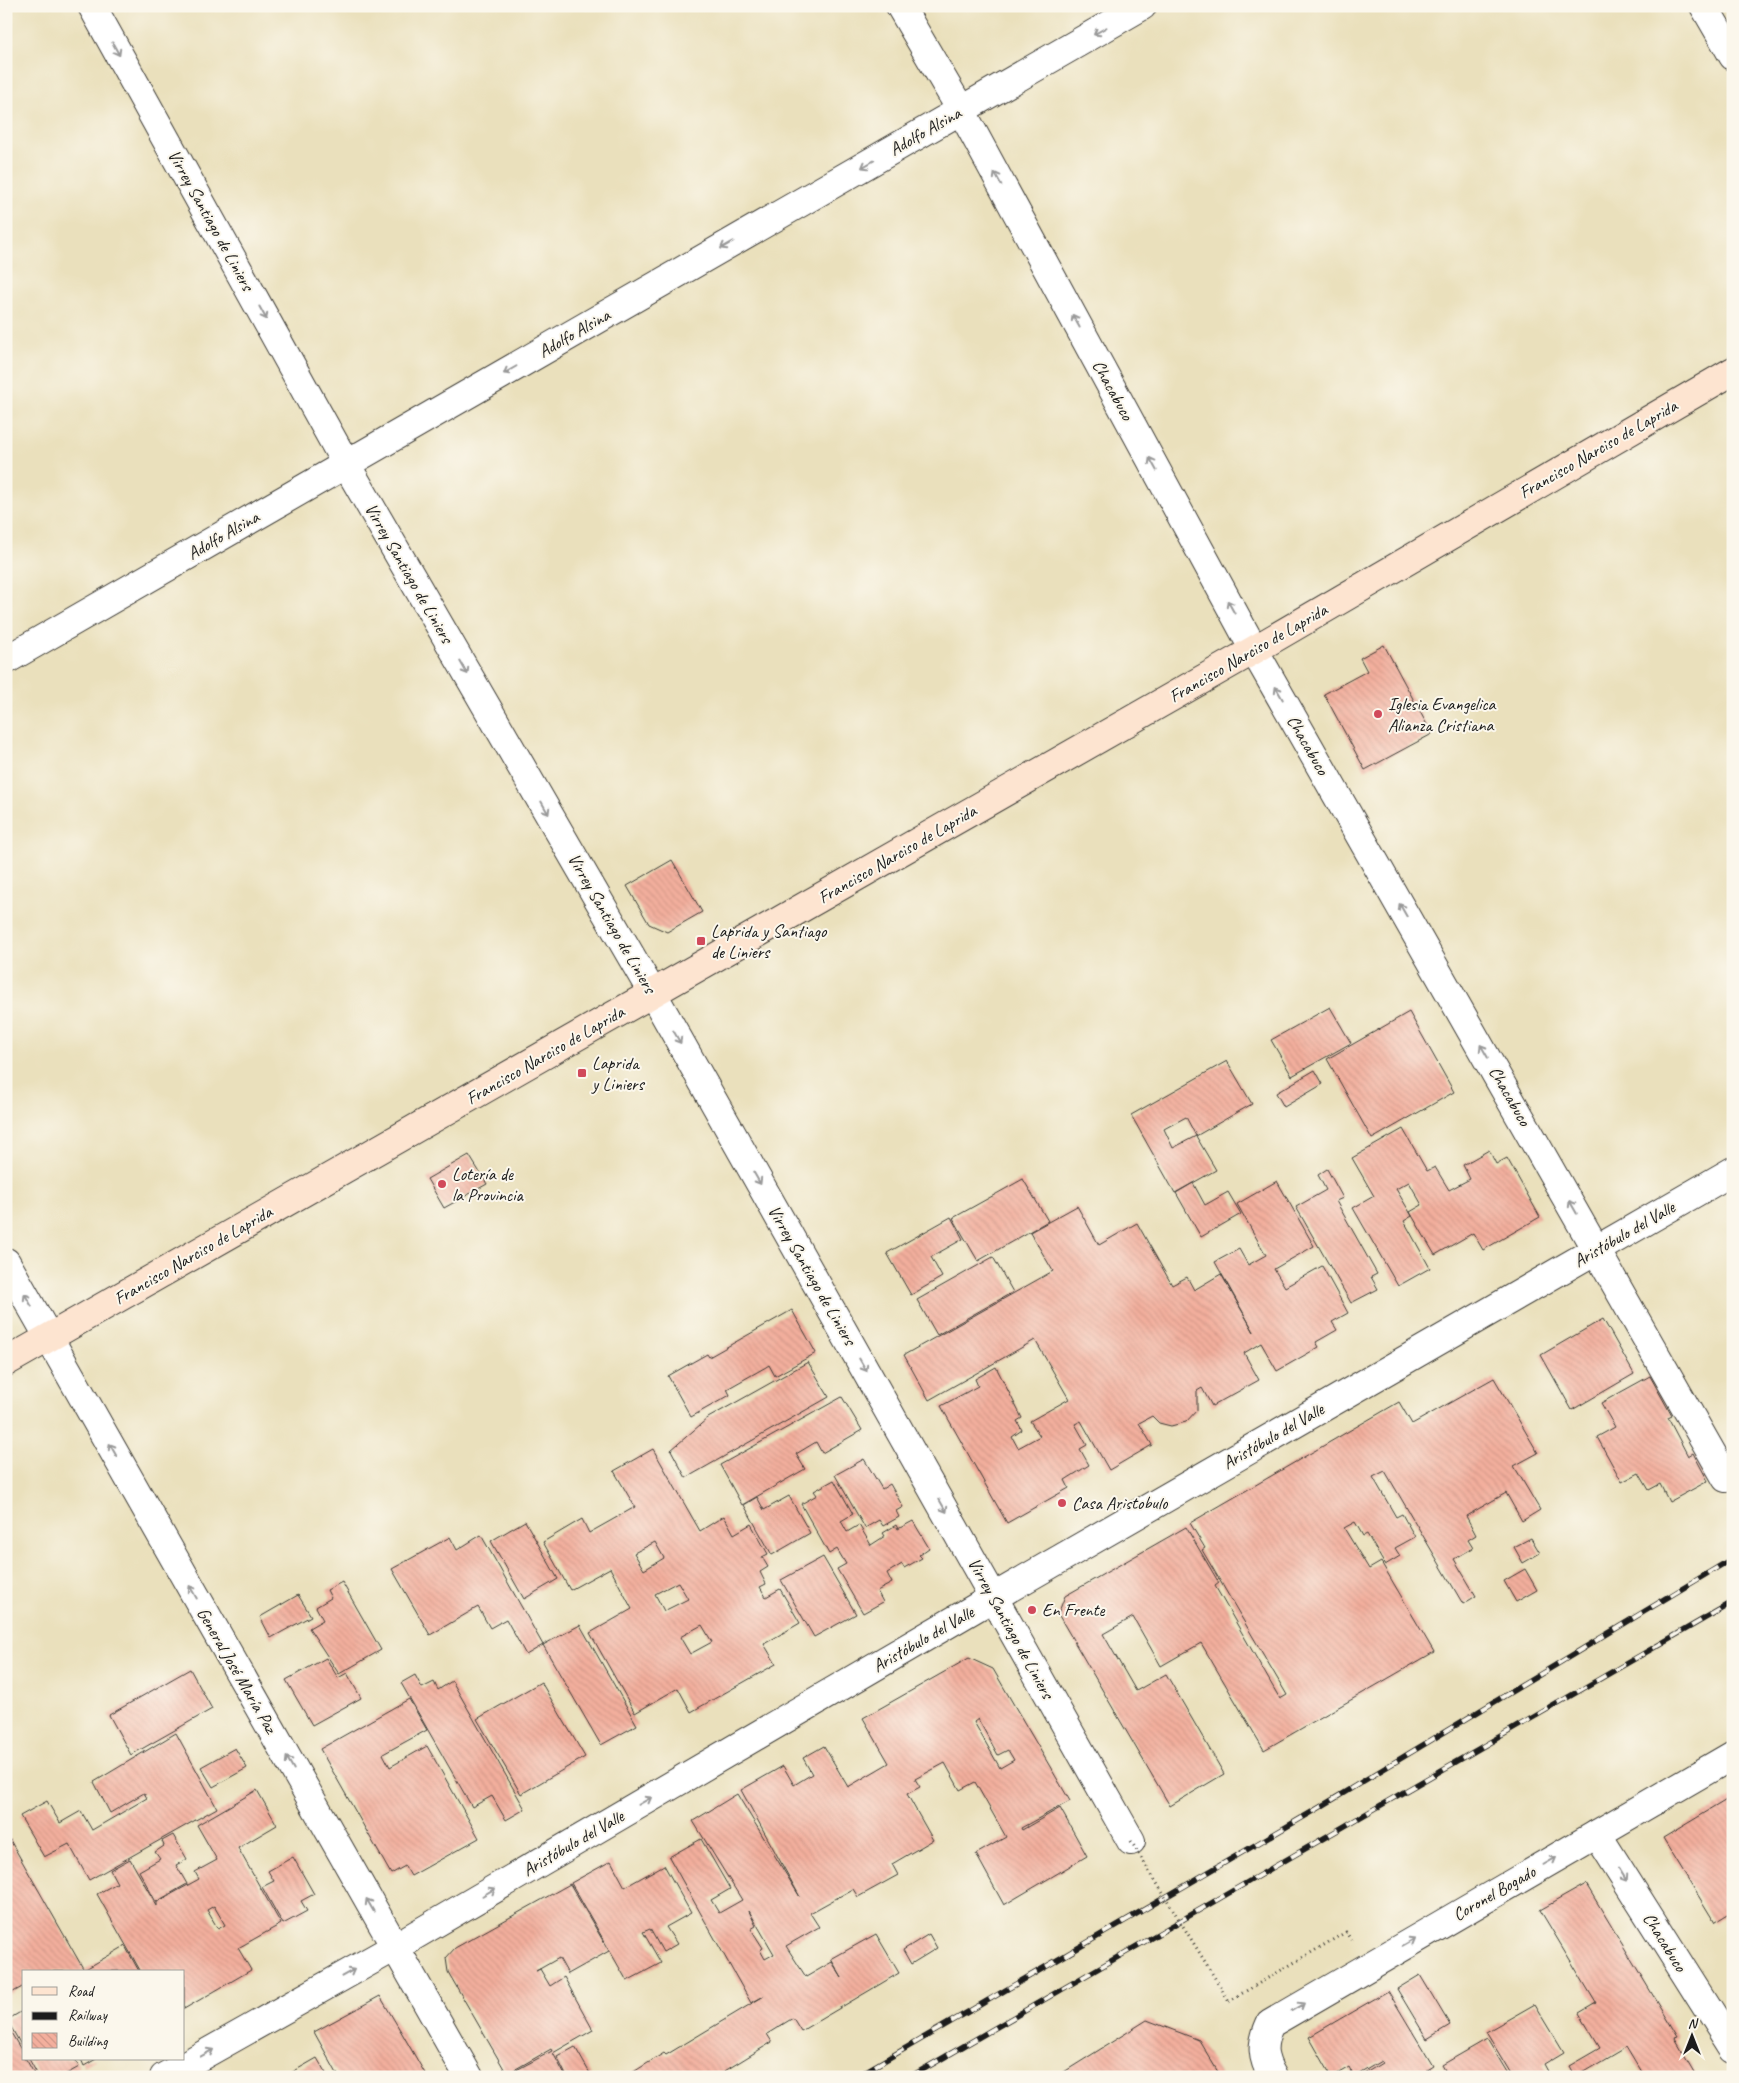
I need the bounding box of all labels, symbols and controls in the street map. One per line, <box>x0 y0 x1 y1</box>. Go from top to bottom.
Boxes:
one-way arrow <box>1093 26 1107 36</box>
one-way arrow <box>112 41 121 56</box>
street label: Adolfo Alsina <box>885 101 966 160</box>
street label: Virrey Santiago de Liniers <box>163 146 260 296</box>
one-way arrow <box>860 159 875 169</box>
one-way arrow <box>993 171 1003 186</box>
one-way arrow <box>719 240 734 250</box>
street label: Adolfo Alsina <box>534 303 615 362</box>
one-way arrow <box>258 306 268 320</box>
one-way arrow <box>1070 315 1080 329</box>
street label: Chacabuco <box>1088 356 1139 425</box>
one-way arrow <box>504 365 518 375</box>
street label: Francisco Narciso de Laprida <box>1515 394 1682 503</box>
one-way arrow <box>1148 457 1157 472</box>
street label: Virrey Santiago de Liniers <box>360 499 459 648</box>
street label: Adolfo Alsina <box>183 505 264 564</box>
street label: Francisco Narciso de Laprida <box>1165 598 1332 707</box>
one-way arrow <box>1226 599 1236 614</box>
one-way arrow <box>459 660 469 675</box>
one-way arrow <box>1273 686 1283 700</box>
place label: Iglesia Evangelica Alianza Cristiana <box>1388 693 1497 736</box>
marker: Iglesia Evangelica Alianza Cristiana <box>1372 708 1384 720</box>
street label: Chacabuco <box>1282 711 1335 780</box>
street label: Francisco Narciso de Laprida <box>814 799 981 908</box>
one-way arrow <box>541 801 551 815</box>
street label: Virrey Santiago de Liniers <box>563 849 662 998</box>
one-way arrow <box>1398 902 1408 917</box>
place label: Laprida y Santiago de Liniers <box>711 920 828 963</box>
marker: Laprida y Santiago de Liniers <box>695 935 707 947</box>
street label: Francisco Narciso de Laprida <box>462 1000 629 1109</box>
one-way arrow <box>672 1029 682 1043</box>
one-way arrow <box>1478 1044 1488 1058</box>
place label: Laprida y Liniers <box>591 1052 646 1095</box>
street label: Chacabuco <box>1484 1062 1537 1131</box>
marker: Laprida y Liniers <box>576 1067 588 1079</box>
place label: Lotería de la Provincia <box>452 1163 525 1206</box>
one-way arrow <box>753 1170 762 1185</box>
marker: Lotería de la Provincia <box>436 1178 448 1190</box>
street label: Aristóbulo del Valle <box>1569 1196 1680 1272</box>
one-way arrow <box>1568 1199 1578 1214</box>
street label: Francisco Narciso de Laprida <box>110 1200 277 1309</box>
street label: Virrey Santiago de Liniers <box>763 1201 862 1350</box>
one-way arrow <box>22 1293 32 1307</box>
one-way arrow <box>859 1357 868 1372</box>
street label: Aristóbulo del Valle <box>1218 1398 1329 1474</box>
one-way arrow <box>107 1444 117 1458</box>
place label: Casa Aristobulo <box>1072 1492 1169 1514</box>
marker: Casa Aristobulo <box>1056 1497 1068 1509</box>
one-way arrow <box>938 1499 948 1514</box>
street label: Virrey Santiago de Liniers <box>963 1554 1060 1704</box>
one-way arrow <box>188 1584 198 1599</box>
place label: En Frente <box>1042 1599 1106 1621</box>
street label: Aristóbulo del Valle <box>868 1601 979 1677</box>
street label: General José María Paz <box>192 1603 283 1739</box>
marker: En Frente <box>1026 1604 1038 1616</box>
one-way arrow <box>285 1757 295 1771</box>
one-way arrow <box>637 1796 652 1806</box>
street label: Aristóbulo del Valle <box>518 1805 629 1881</box>
one-way arrow <box>1542 1856 1557 1866</box>
street label: Coronel Bogado <box>1449 1860 1541 1925</box>
one-way arrow <box>1618 1868 1628 1882</box>
one-way arrow <box>482 1886 496 1896</box>
one-way arrow <box>365 1898 375 1912</box>
street label: Chacabuco <box>1638 1908 1693 1977</box>
one-way arrow <box>1401 1936 1415 1946</box>
one-way arrow <box>341 1968 356 1978</box>
legend <box>22 1970 185 2060</box>
text: Road <box>68 1982 95 2001</box>
one-way arrow <box>1291 2002 1305 2012</box>
text: Railway <box>68 2006 109 2025</box>
north arrow <box>1666 2010 1716 2060</box>
text: N <box>1688 2015 1699 2032</box>
text: Building <box>68 2032 108 2051</box>
one-way arrow <box>199 2048 214 2058</box>

